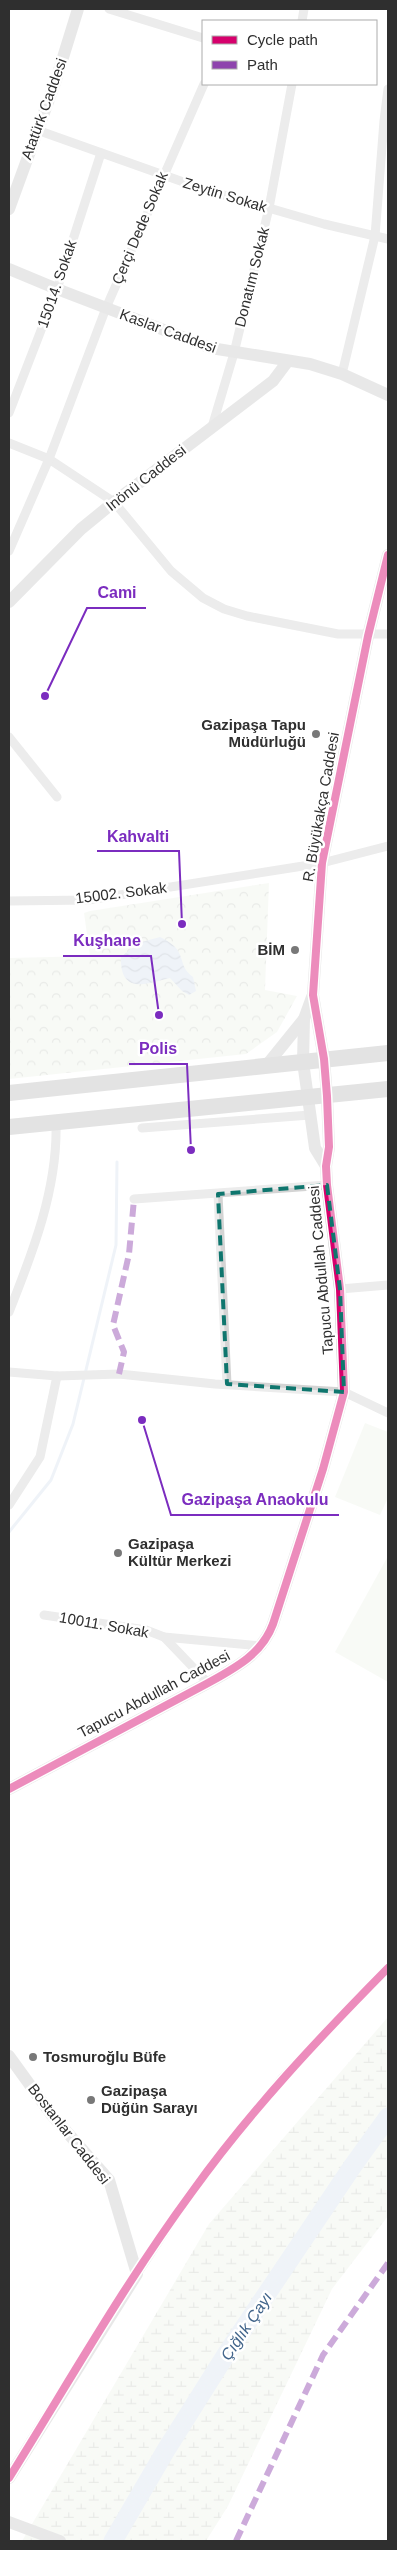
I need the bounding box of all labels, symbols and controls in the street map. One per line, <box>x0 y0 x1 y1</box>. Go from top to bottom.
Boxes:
legend <box>202 20 377 85</box>
text: Cycle path <box>247 31 318 48</box>
street label: Atatürk Caddesi <box>17 56 70 162</box>
text: Path <box>247 56 278 73</box>
street label: Çerçi Dede Sokak <box>108 168 171 287</box>
street label: Zeytin Sokak <box>181 174 270 215</box>
street label: Donatım Sokak <box>231 225 272 329</box>
street label: 15014. Sokak <box>34 237 80 330</box>
street label: Kaslar Caddesi <box>117 305 219 356</box>
street label: Inönü Caddesi <box>102 441 189 514</box>
callout: Cami <box>87 577 146 608</box>
text: Cami <box>97 584 137 601</box>
place label: Gazipaşa Tapu Müdürluğü <box>201 716 306 750</box>
marker: Gazipaşa Tapu Müdürluğü <box>310 728 322 740</box>
street label: R. Büyükakça Caddesi <box>299 731 342 883</box>
callout: Kahvalti <box>97 820 179 851</box>
text: Kahvalti <box>107 828 169 845</box>
street label: 15002. Sokak <box>74 878 168 907</box>
callout: Kuşhane <box>63 925 151 956</box>
text: Kuşhane <box>73 932 141 949</box>
place label: BİM <box>258 941 285 958</box>
marker: BİM <box>289 944 301 956</box>
callout: Polis <box>129 1033 187 1064</box>
text: Polis <box>139 1040 177 1057</box>
street label: Tapucu Abdullah Caddesi <box>305 1185 336 1355</box>
callout: Gazipaşa Anaokulu <box>171 1484 339 1515</box>
text: Gazipaşa Anaokulu <box>182 1491 329 1508</box>
place label: Gazipaşa Kültür Merkezi <box>128 1535 231 1569</box>
marker: Gazipaşa Kültür Merkezi <box>112 1547 124 1559</box>
street label: 10011. Sokak <box>58 1608 151 1641</box>
street label: Tapucu Abdullah Caddesi <box>75 1646 232 1741</box>
place label: Tosmuroğlu Büfe <box>43 2048 166 2065</box>
marker: Tosmuroğlu Büfe <box>27 2051 39 2063</box>
street label: Bostanlar Caddesi <box>25 2080 114 2187</box>
place label: Gazipaşa Düğün Sarayı <box>101 2082 198 2116</box>
marker: Gazipaşa Düğün Sarayı <box>85 2094 97 2106</box>
water label: Çığlık Çayı <box>217 2289 275 2363</box>

